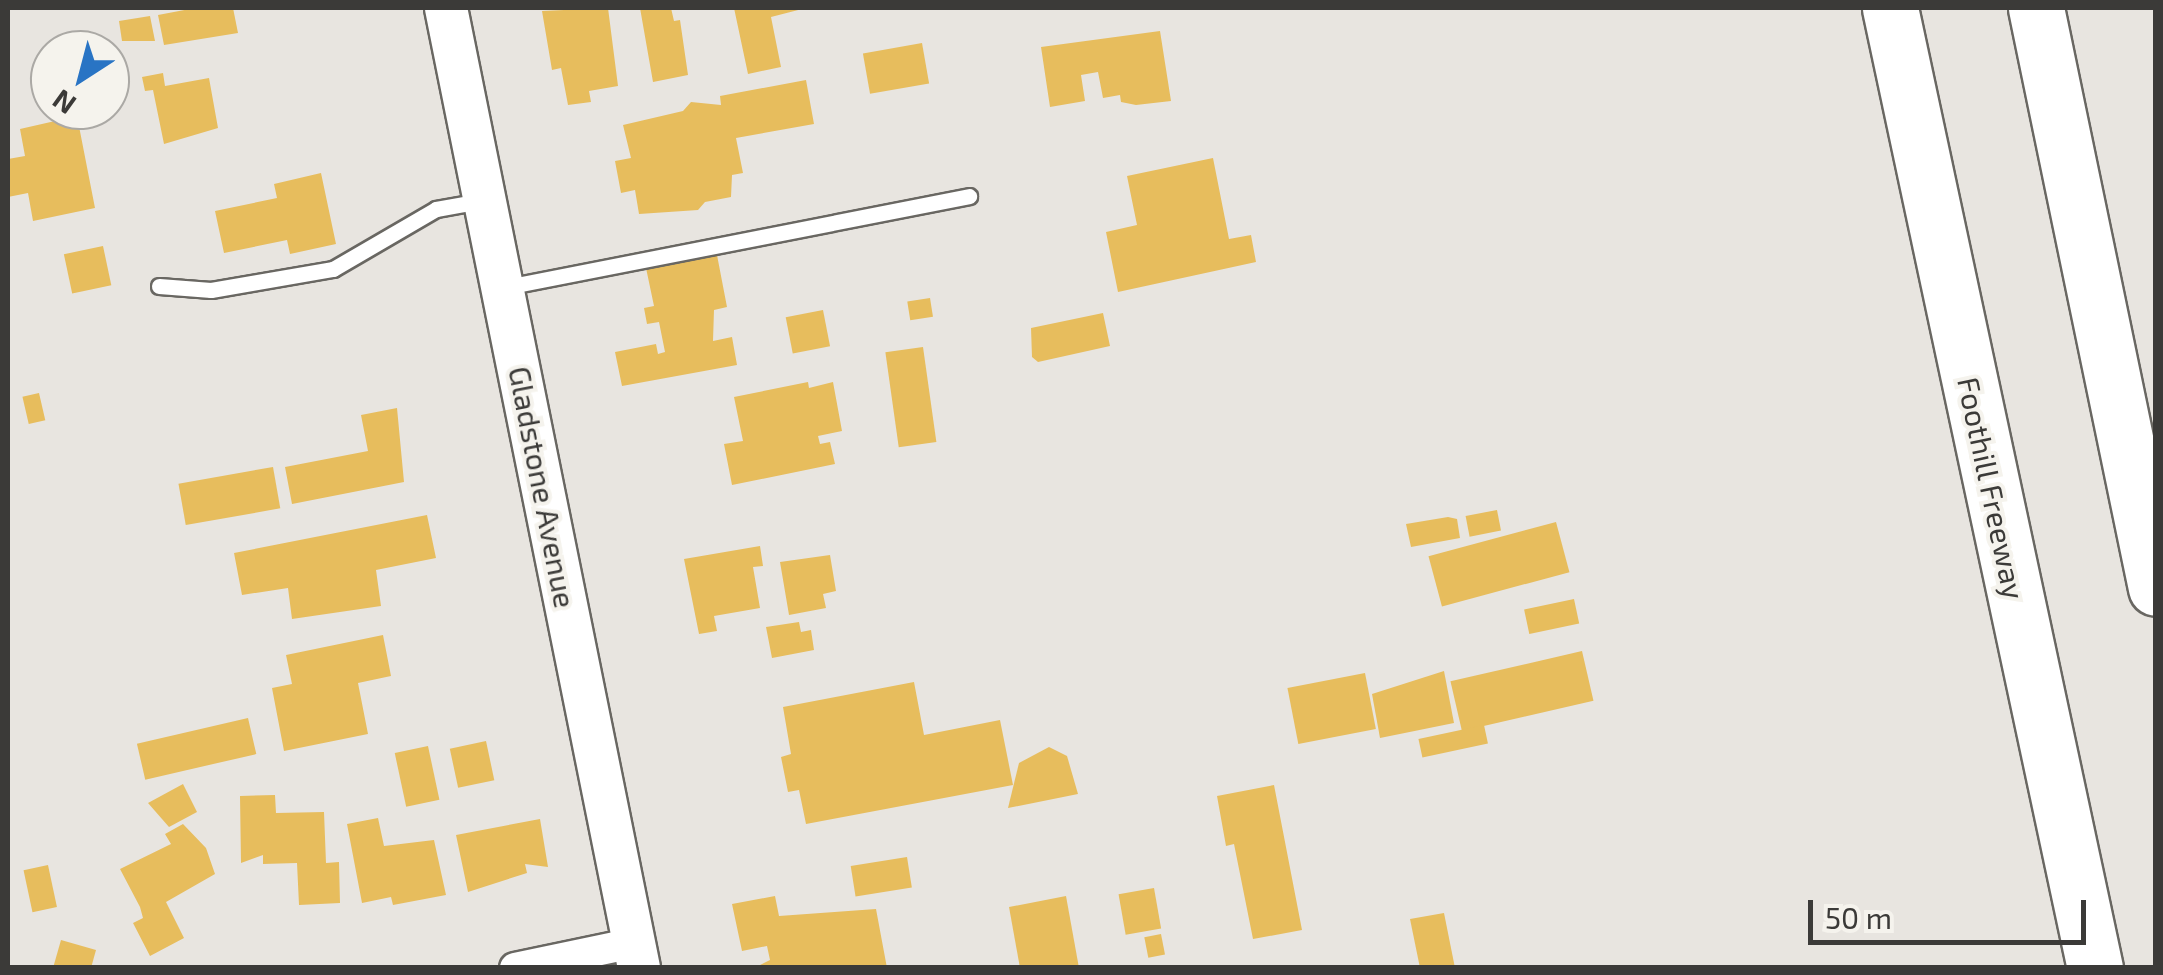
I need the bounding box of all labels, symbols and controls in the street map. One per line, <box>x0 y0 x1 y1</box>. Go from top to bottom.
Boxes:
north arrow <box>30 30 130 130</box>
text: N <box>45 83 82 122</box>
street label: Gladstone Avenue <box>502 363 584 611</box>
street label: Foothill Freeway <box>1951 373 2033 603</box>
scale bar <box>1813 880 2090 942</box>
text: 50 m <box>1825 899 1892 935</box>

